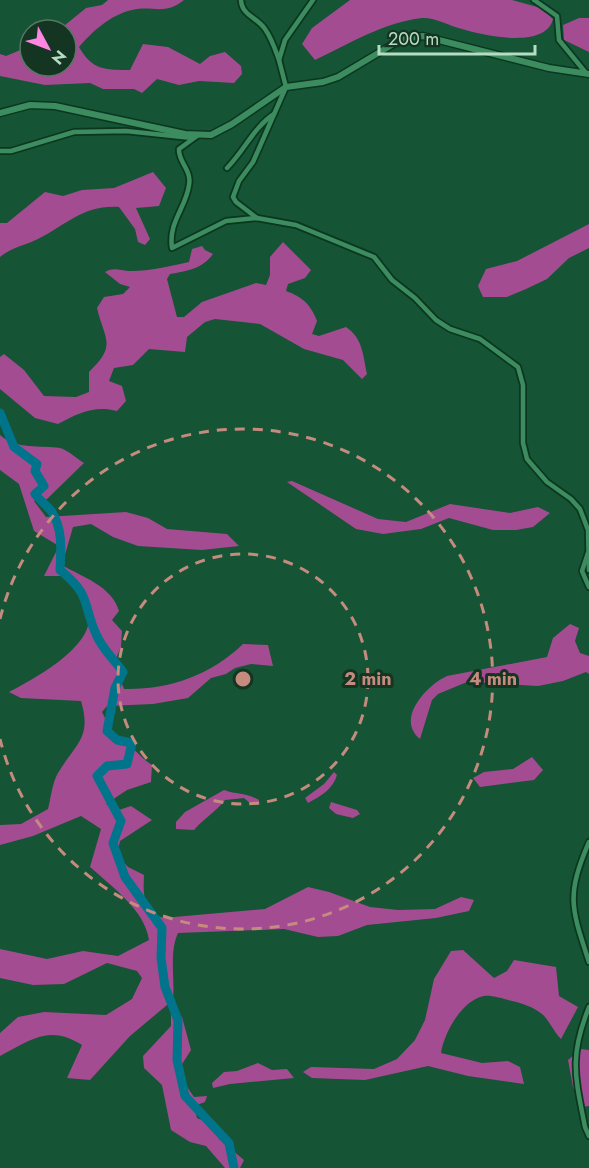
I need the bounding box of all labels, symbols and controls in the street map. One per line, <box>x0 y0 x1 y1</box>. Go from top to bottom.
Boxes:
north arrow <box>18 18 78 78</box>
scale bar <box>379 18 535 56</box>
text: 200 m <box>388 26 439 52</box>
text: N <box>46 45 72 70</box>
text: 2 min <box>344 666 392 692</box>
text: 4 min <box>469 666 517 692</box>
centre of rings <box>233 669 253 689</box>

